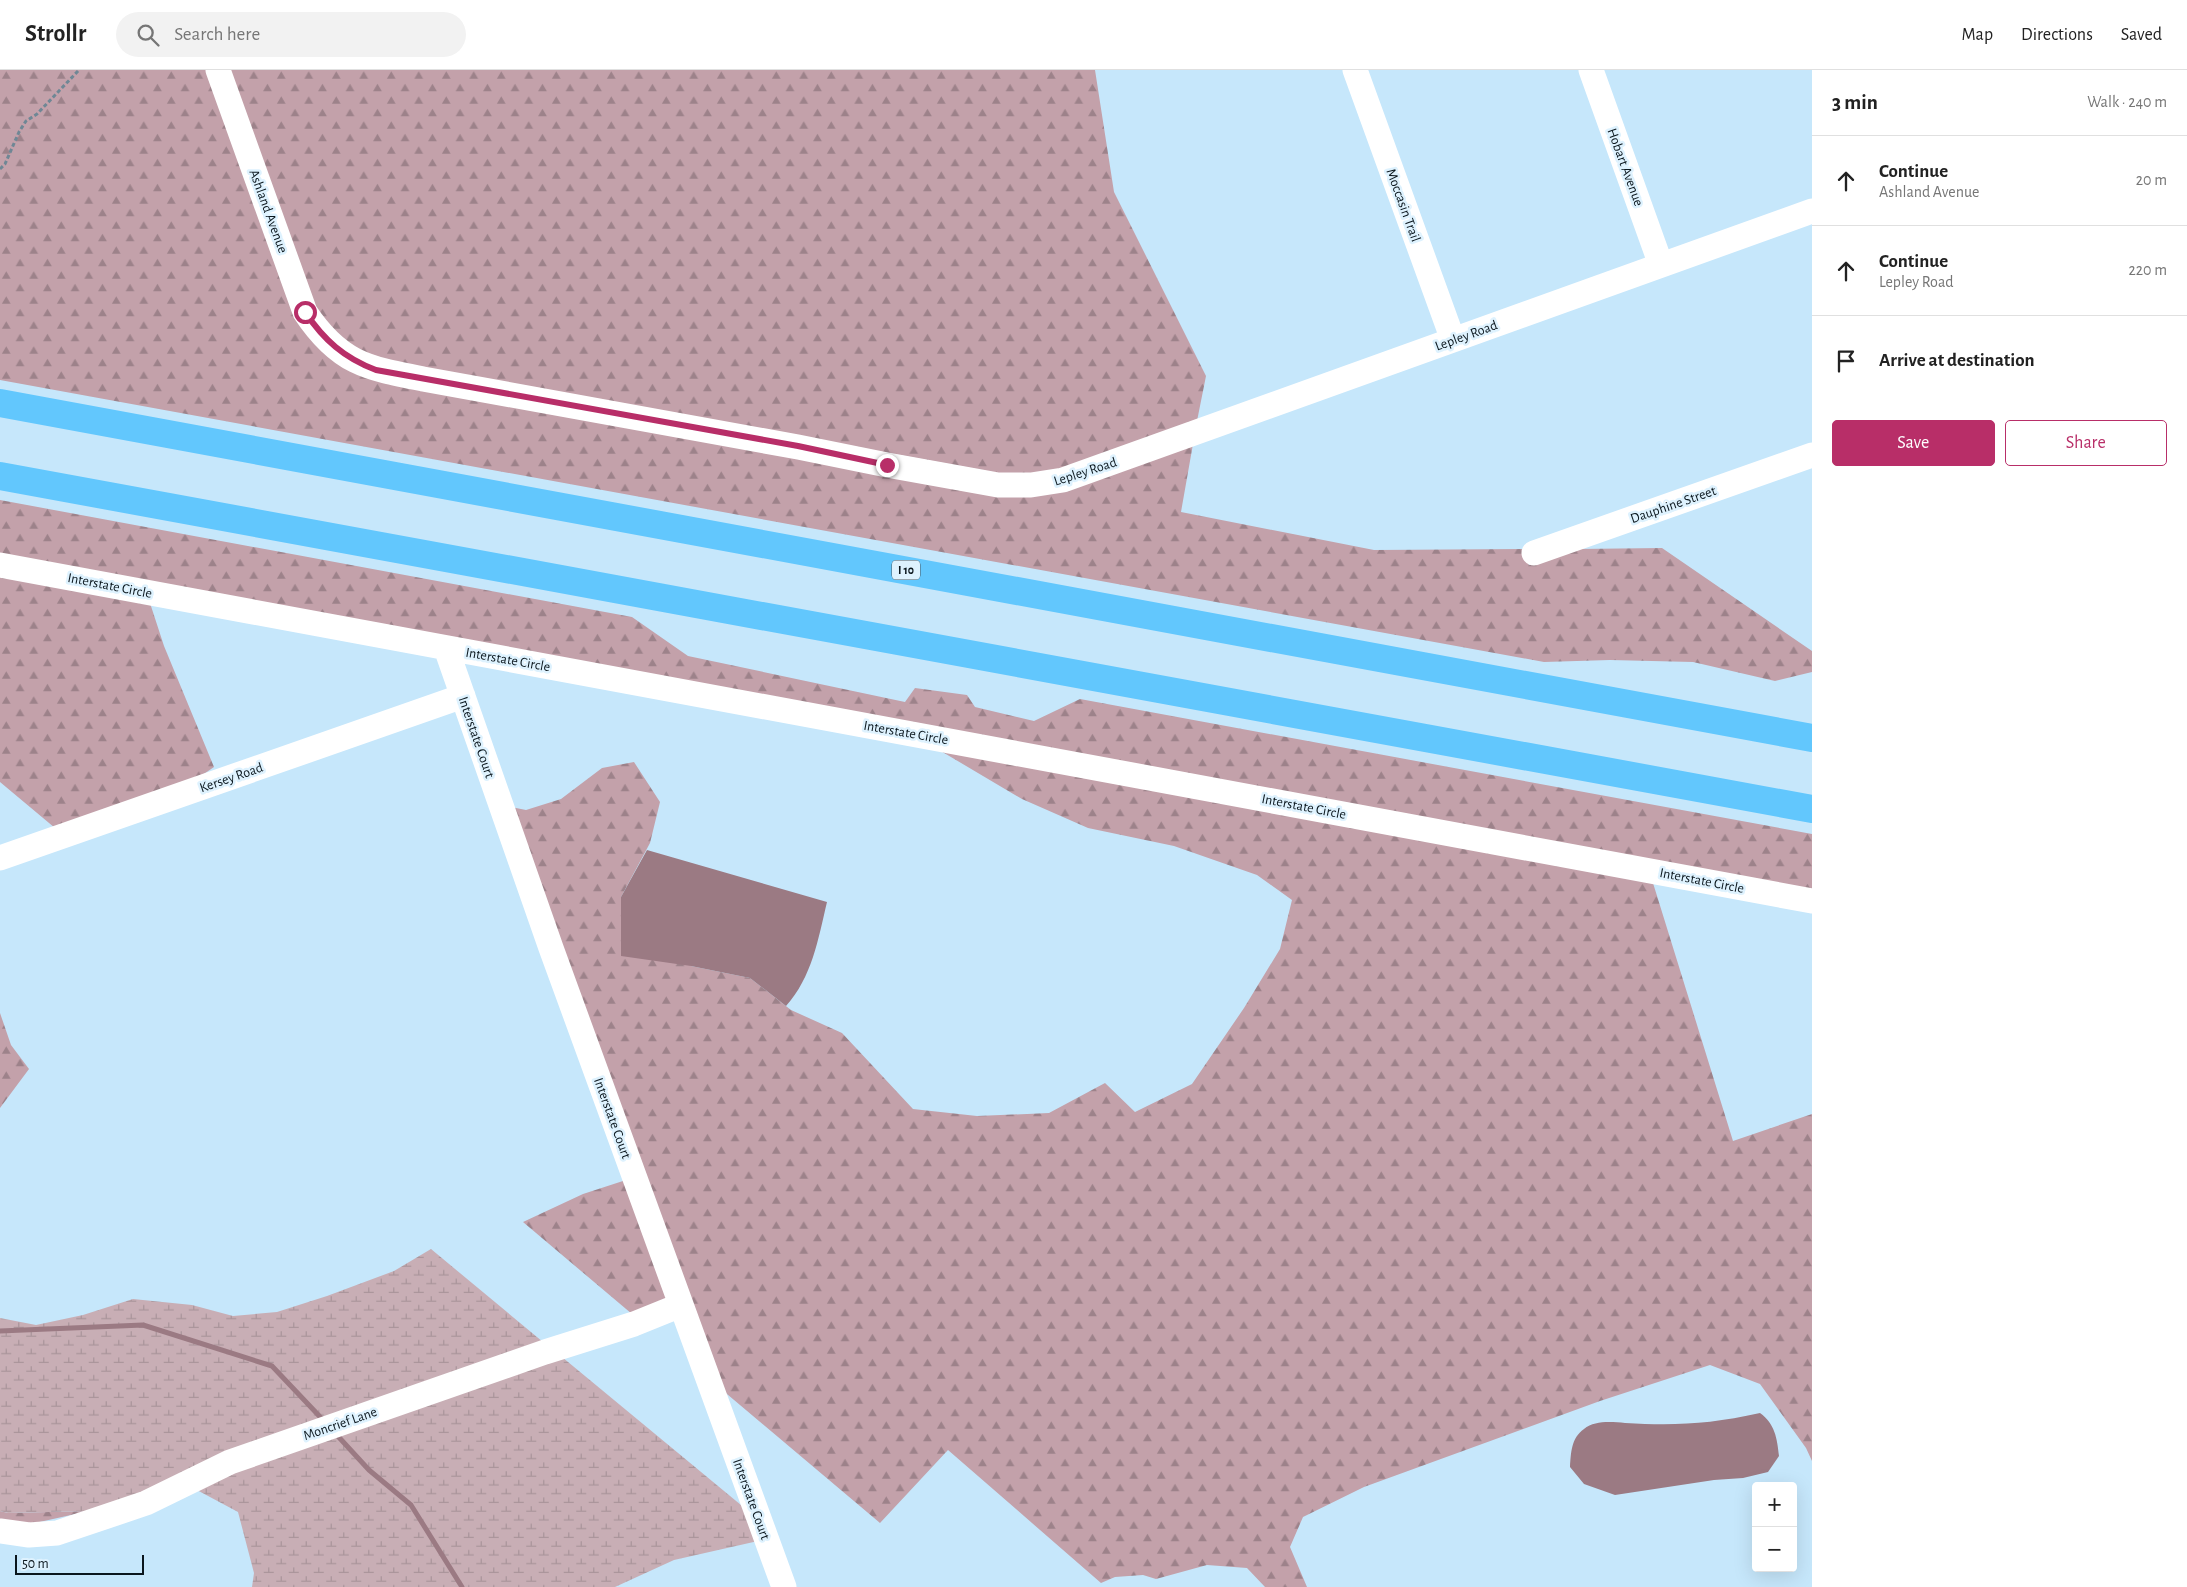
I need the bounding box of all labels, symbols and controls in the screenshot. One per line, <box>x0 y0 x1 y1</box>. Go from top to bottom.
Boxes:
search box <box>116 12 466 57</box>
icon: search <box>134 21 162 49</box>
text: Strollr <box>25 22 86 46</box>
text: Search here <box>174 25 260 44</box>
text: Map <box>1962 26 1993 44</box>
text: Directions <box>2021 26 2093 44</box>
text: Saved <box>2121 26 2162 44</box>
text: 3 min <box>1832 92 1878 113</box>
text: Walk · 240 m <box>2087 94 2167 110</box>
street label: Hobart Avenue <box>1604 127 1646 208</box>
text: Continue <box>1879 162 1948 181</box>
street label: Moccasin Trail <box>1383 167 1423 244</box>
icon: ahead <box>1832 167 1860 195</box>
street label: Ashland Avenue <box>246 168 290 255</box>
text: 20 m <box>2136 172 2167 188</box>
text: Ashland Avenue <box>1879 184 1980 200</box>
text: Continue <box>1879 252 1948 271</box>
icon: ahead <box>1832 257 1860 285</box>
text: 220 m <box>2129 262 2167 278</box>
text: Lepley Road <box>1879 274 1954 290</box>
route start <box>294 301 317 324</box>
street label: Lepley Road <box>1433 318 1499 354</box>
icon: arrive <box>1832 347 1860 375</box>
text: Arrive at destination <box>1879 351 2035 370</box>
button: Save <box>1832 420 1995 466</box>
button: Share <box>2005 420 2167 466</box>
route end <box>876 454 899 477</box>
street label: Lepley Road <box>1052 455 1119 489</box>
street label: Dauphine Street <box>1629 484 1718 526</box>
road number: I 10 <box>892 560 920 580</box>
street label: Interstate Circle <box>66 571 153 601</box>
street label: Interstate Circle <box>464 646 551 674</box>
street label: Interstate Court <box>456 695 497 780</box>
street label: Interstate Circle <box>862 719 949 747</box>
street label: Kersey Road <box>198 761 265 795</box>
street label: Interstate Circle <box>1260 792 1347 822</box>
street label: Interstate Circle <box>1658 866 1745 896</box>
street label: Interstate Court <box>591 1076 633 1161</box>
street label: Moncrief Lane <box>302 1405 379 1443</box>
street label: Interstate Court <box>730 1457 772 1542</box>
map controls <box>1752 1482 1797 1572</box>
button: + <box>1752 1482 1797 1527</box>
button: − <box>1752 1527 1797 1572</box>
scale bar <box>15 1552 144 1575</box>
text: 50 m <box>22 1557 49 1571</box>

